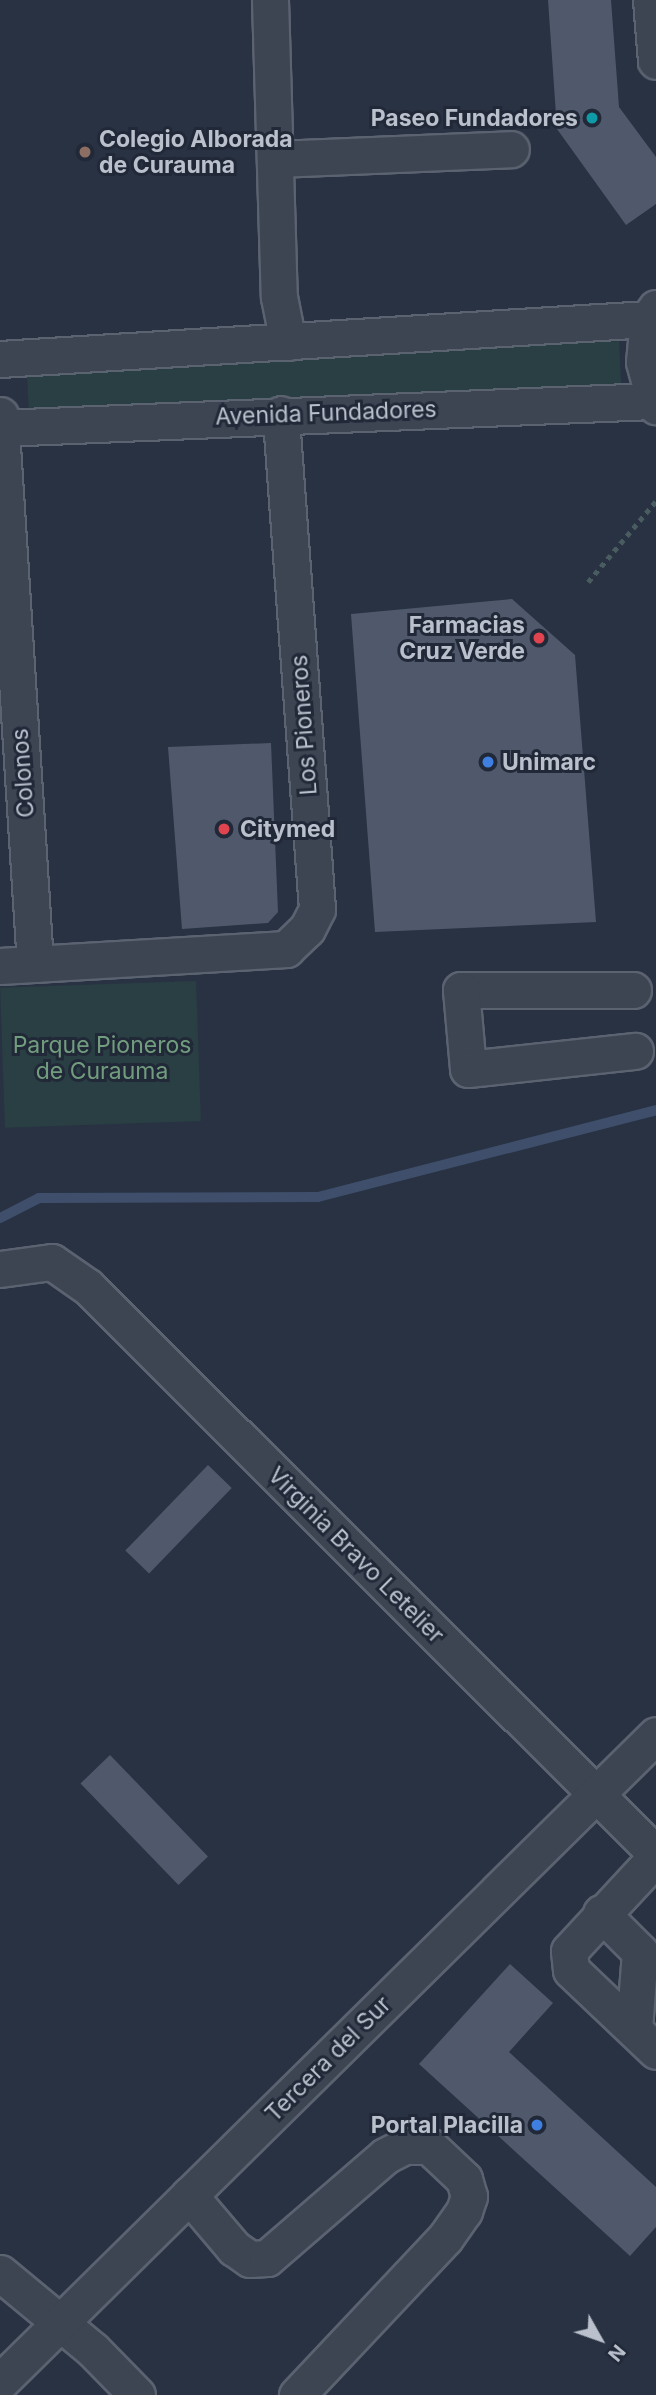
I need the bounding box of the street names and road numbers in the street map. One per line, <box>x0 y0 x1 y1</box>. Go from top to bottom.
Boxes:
street label: Avenida Fundadores <box>215 395 437 431</box>
street label: Los Pioneros <box>285 654 323 796</box>
street label: Colonos <box>6 727 40 819</box>
street label: Virginia Bravo Letelier <box>262 1461 450 1649</box>
street label: Tercera del Sur <box>260 1991 396 2127</box>

